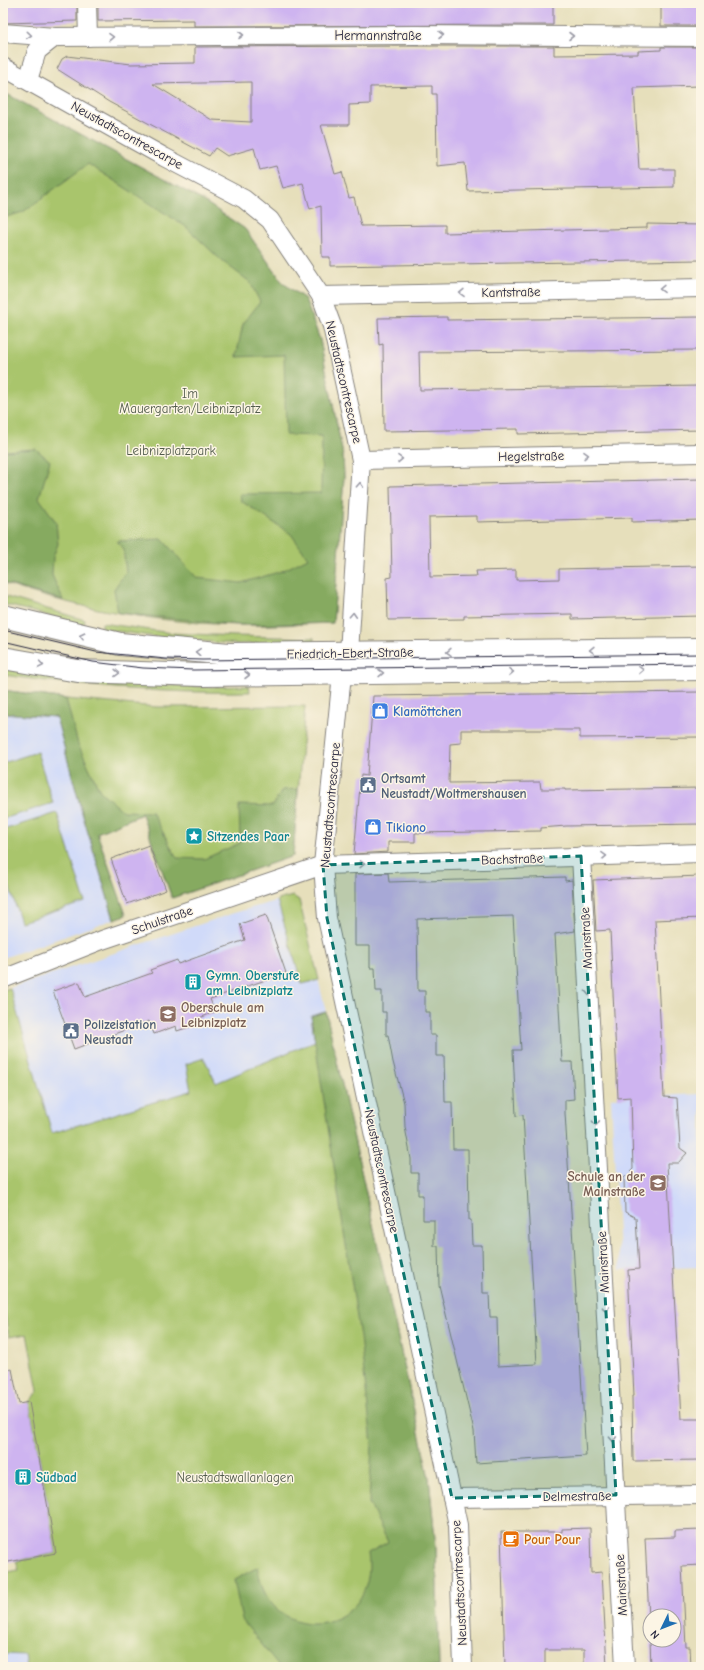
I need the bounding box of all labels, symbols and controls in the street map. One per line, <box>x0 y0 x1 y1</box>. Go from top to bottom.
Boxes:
street label: Hermannstraße <box>334 28 422 43</box>
one-way arrow <box>26 31 32 40</box>
one-way arrow <box>238 31 244 39</box>
one-way arrow <box>438 31 444 39</box>
one-way arrow <box>568 32 574 40</box>
one-way arrow <box>108 33 114 41</box>
street label: Neustadtscontrescarpe <box>68 98 186 172</box>
street label: Kantstraße <box>481 284 541 300</box>
one-way arrow <box>659 285 665 293</box>
one-way arrow <box>459 289 465 297</box>
street label: Neustadtscontrescarpe <box>323 319 366 445</box>
park label: Im Mauergarten/Leibnizplatz <box>119 386 261 416</box>
park label: Leibnizplatzpark <box>126 443 216 458</box>
street label: Hegelstraße <box>498 448 565 464</box>
one-way arrow <box>583 451 589 459</box>
one-way arrow <box>397 455 403 463</box>
one-way arrow <box>356 482 364 488</box>
one-way arrow <box>349 612 357 618</box>
one-way arrow <box>79 632 85 640</box>
street label: Friedrich-Ebert-Straße <box>286 644 414 662</box>
one-way arrow <box>589 646 595 654</box>
one-way arrow <box>195 648 201 657</box>
one-way arrow <box>445 648 451 656</box>
one-way arrow <box>38 660 44 668</box>
one-way arrow <box>638 666 644 674</box>
one-way arrow <box>508 667 514 676</box>
one-way arrow <box>114 668 120 677</box>
one-way arrow <box>378 669 384 678</box>
one-way arrow <box>244 671 250 679</box>
shop icon: Klamöttchen <box>370 701 390 721</box>
place label: Klamöttchen <box>393 704 462 719</box>
street label: Neustadtscontrescarpe <box>317 741 343 868</box>
place label: Ortsamt Neustadt/Woltmershausen <box>381 771 527 801</box>
public building icon: Ortsamt Neustadt/Woltmershausen <box>358 775 378 795</box>
shop icon: Tikiono <box>363 817 383 837</box>
place label: Tikiono <box>386 820 426 835</box>
place icon: Sitzendes Paar <box>184 826 204 846</box>
place label: Sitzendes Paar <box>207 829 290 844</box>
street label: Bachstraße <box>481 850 544 868</box>
one-way arrow <box>601 852 607 860</box>
one-way arrow <box>359 860 365 868</box>
street label: Schulstraße <box>129 902 195 938</box>
street label: Mainstraße <box>577 906 595 969</box>
place label: Gymn. Oberstufe am Leibnizplatz <box>206 968 300 998</box>
building icon: Gymn. Oberstufe am Leibnizplatz <box>183 972 203 992</box>
one-way arrow <box>584 990 593 996</box>
place label: Oberschule am Leibnizplatz <box>181 1000 264 1030</box>
school or university icon: Oberschule am Leibnizplatz <box>158 1004 178 1024</box>
place label: Polizeistation Neustadt <box>84 1017 156 1047</box>
public building icon: Polizeistation Neustadt <box>61 1021 81 1041</box>
street label: Neustadtscontrescarpe <box>362 1108 402 1234</box>
one-way arrow <box>591 1120 600 1126</box>
place label: Schule an der Mainstraße <box>567 1169 646 1199</box>
school or university icon: Schule an der Mainstraße <box>648 1173 668 1193</box>
street label: Mainstraße <box>594 1230 612 1293</box>
one-way arrow <box>601 1306 610 1312</box>
one-way arrow <box>609 1436 617 1442</box>
building icon: Südbad <box>13 1467 33 1487</box>
place label: Südbad <box>36 1470 77 1485</box>
park label: Neustadtswallanlagen <box>176 1470 294 1485</box>
street label: Delmestraße <box>542 1488 612 1504</box>
street label: Neustadtscontrescarpe <box>448 1519 470 1646</box>
cafe icon: Pour Pour <box>501 1529 521 1549</box>
place label: Pour Pour <box>524 1532 581 1547</box>
street label: Mainstraße <box>612 1553 630 1616</box>
north arrow <box>642 1608 682 1648</box>
text: N <box>648 1627 662 1642</box>

